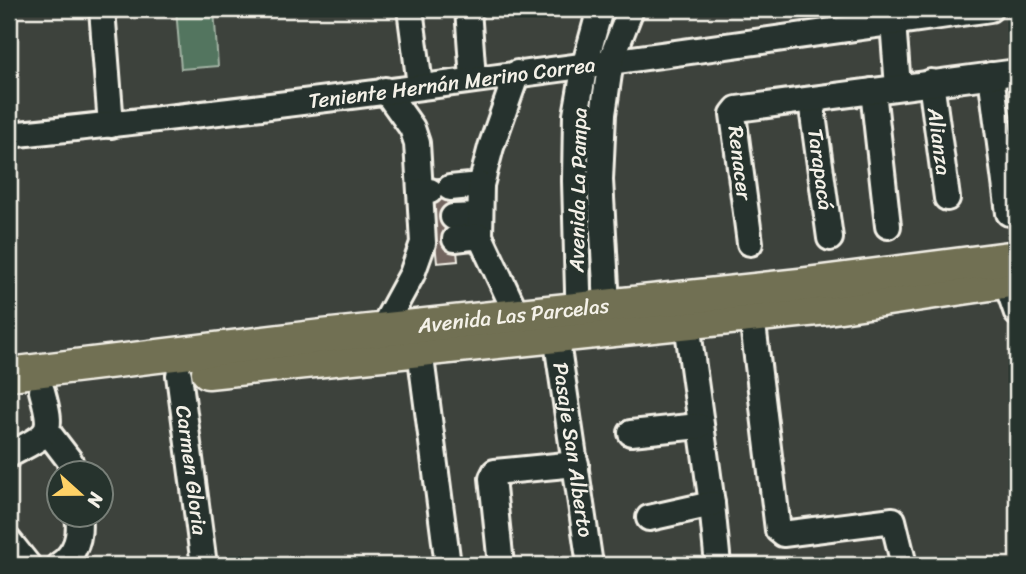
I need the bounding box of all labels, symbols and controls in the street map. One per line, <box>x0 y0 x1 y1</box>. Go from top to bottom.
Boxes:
street label: Teniente Hernán Merino Correa <box>306 45 598 120</box>
street label: Alianza <box>916 104 963 178</box>
street label: Avenida La Pampa <box>558 107 598 274</box>
street label: Renacer <box>717 124 764 204</box>
street label: Tarapacá <box>796 126 845 213</box>
street label: Avenida Las Parcelas <box>415 286 612 345</box>
street label: Pasaje San Alberto <box>541 360 605 540</box>
street label: Carmen Gloria <box>164 403 219 538</box>
north arrow <box>46 458 116 528</box>
text: N <box>77 487 114 513</box>

